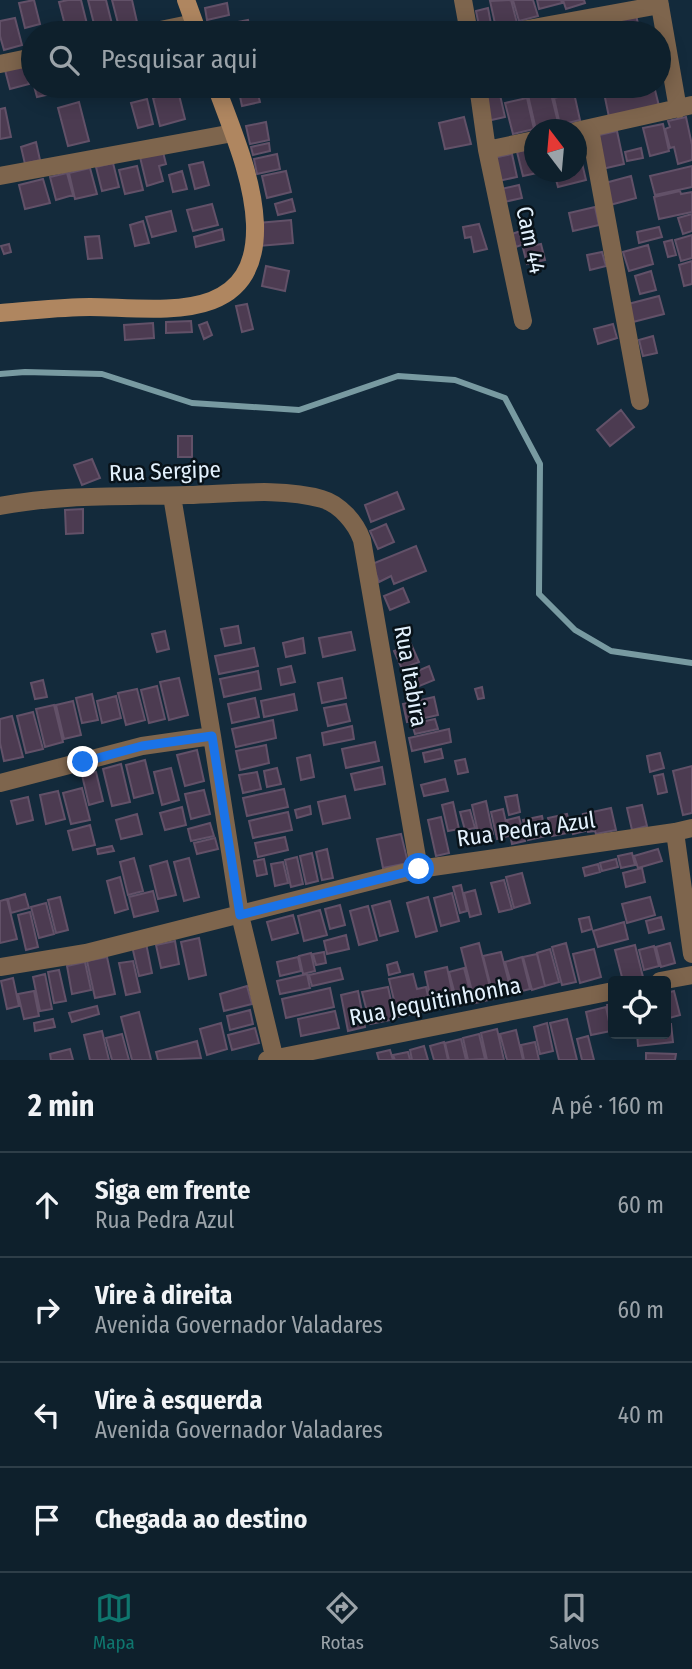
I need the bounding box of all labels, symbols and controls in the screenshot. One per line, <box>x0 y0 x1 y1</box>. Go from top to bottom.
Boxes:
search box <box>21 21 671 98</box>
icon: search <box>45 41 83 79</box>
text: Pesquisar aqui <box>101 44 258 75</box>
north arrow <box>524 119 587 182</box>
street label: Cam 44 <box>510 204 552 276</box>
street label: Rua Sergipe <box>109 455 221 487</box>
street label: Rua Itabira <box>388 623 434 729</box>
route end <box>67 746 98 777</box>
street label: Rua Pedra Azul <box>455 805 597 853</box>
route start <box>403 853 434 884</box>
street label: Rua Jequitinhonha <box>347 971 523 1031</box>
map controls <box>608 976 671 1039</box>
button: locate <box>608 976 671 1039</box>
text: 2 min <box>28 1088 95 1124</box>
text: A pé · 160 m <box>552 1092 664 1120</box>
text: Siga em frente <box>95 1175 250 1206</box>
icon: ahead <box>28 1186 66 1224</box>
text: 60 m <box>618 1191 664 1219</box>
text: Rua Pedra Azul <box>95 1206 234 1234</box>
text: Vire à direita <box>95 1280 233 1311</box>
icon: right <box>28 1291 66 1329</box>
text: 60 m <box>618 1296 664 1324</box>
text: Avenida Governador Valadares <box>95 1311 383 1339</box>
text: Vire à esquerda <box>95 1385 262 1416</box>
icon: left <box>28 1396 66 1434</box>
text: 40 m <box>618 1401 664 1429</box>
text: Avenida Governador Valadares <box>95 1416 383 1444</box>
icon: arrive <box>28 1501 66 1539</box>
text: Chegada ao destino <box>95 1504 307 1535</box>
tab: Mapa <box>93 1589 135 1654</box>
tab: Rotas <box>320 1589 364 1654</box>
tab: Salvos <box>549 1589 599 1654</box>

